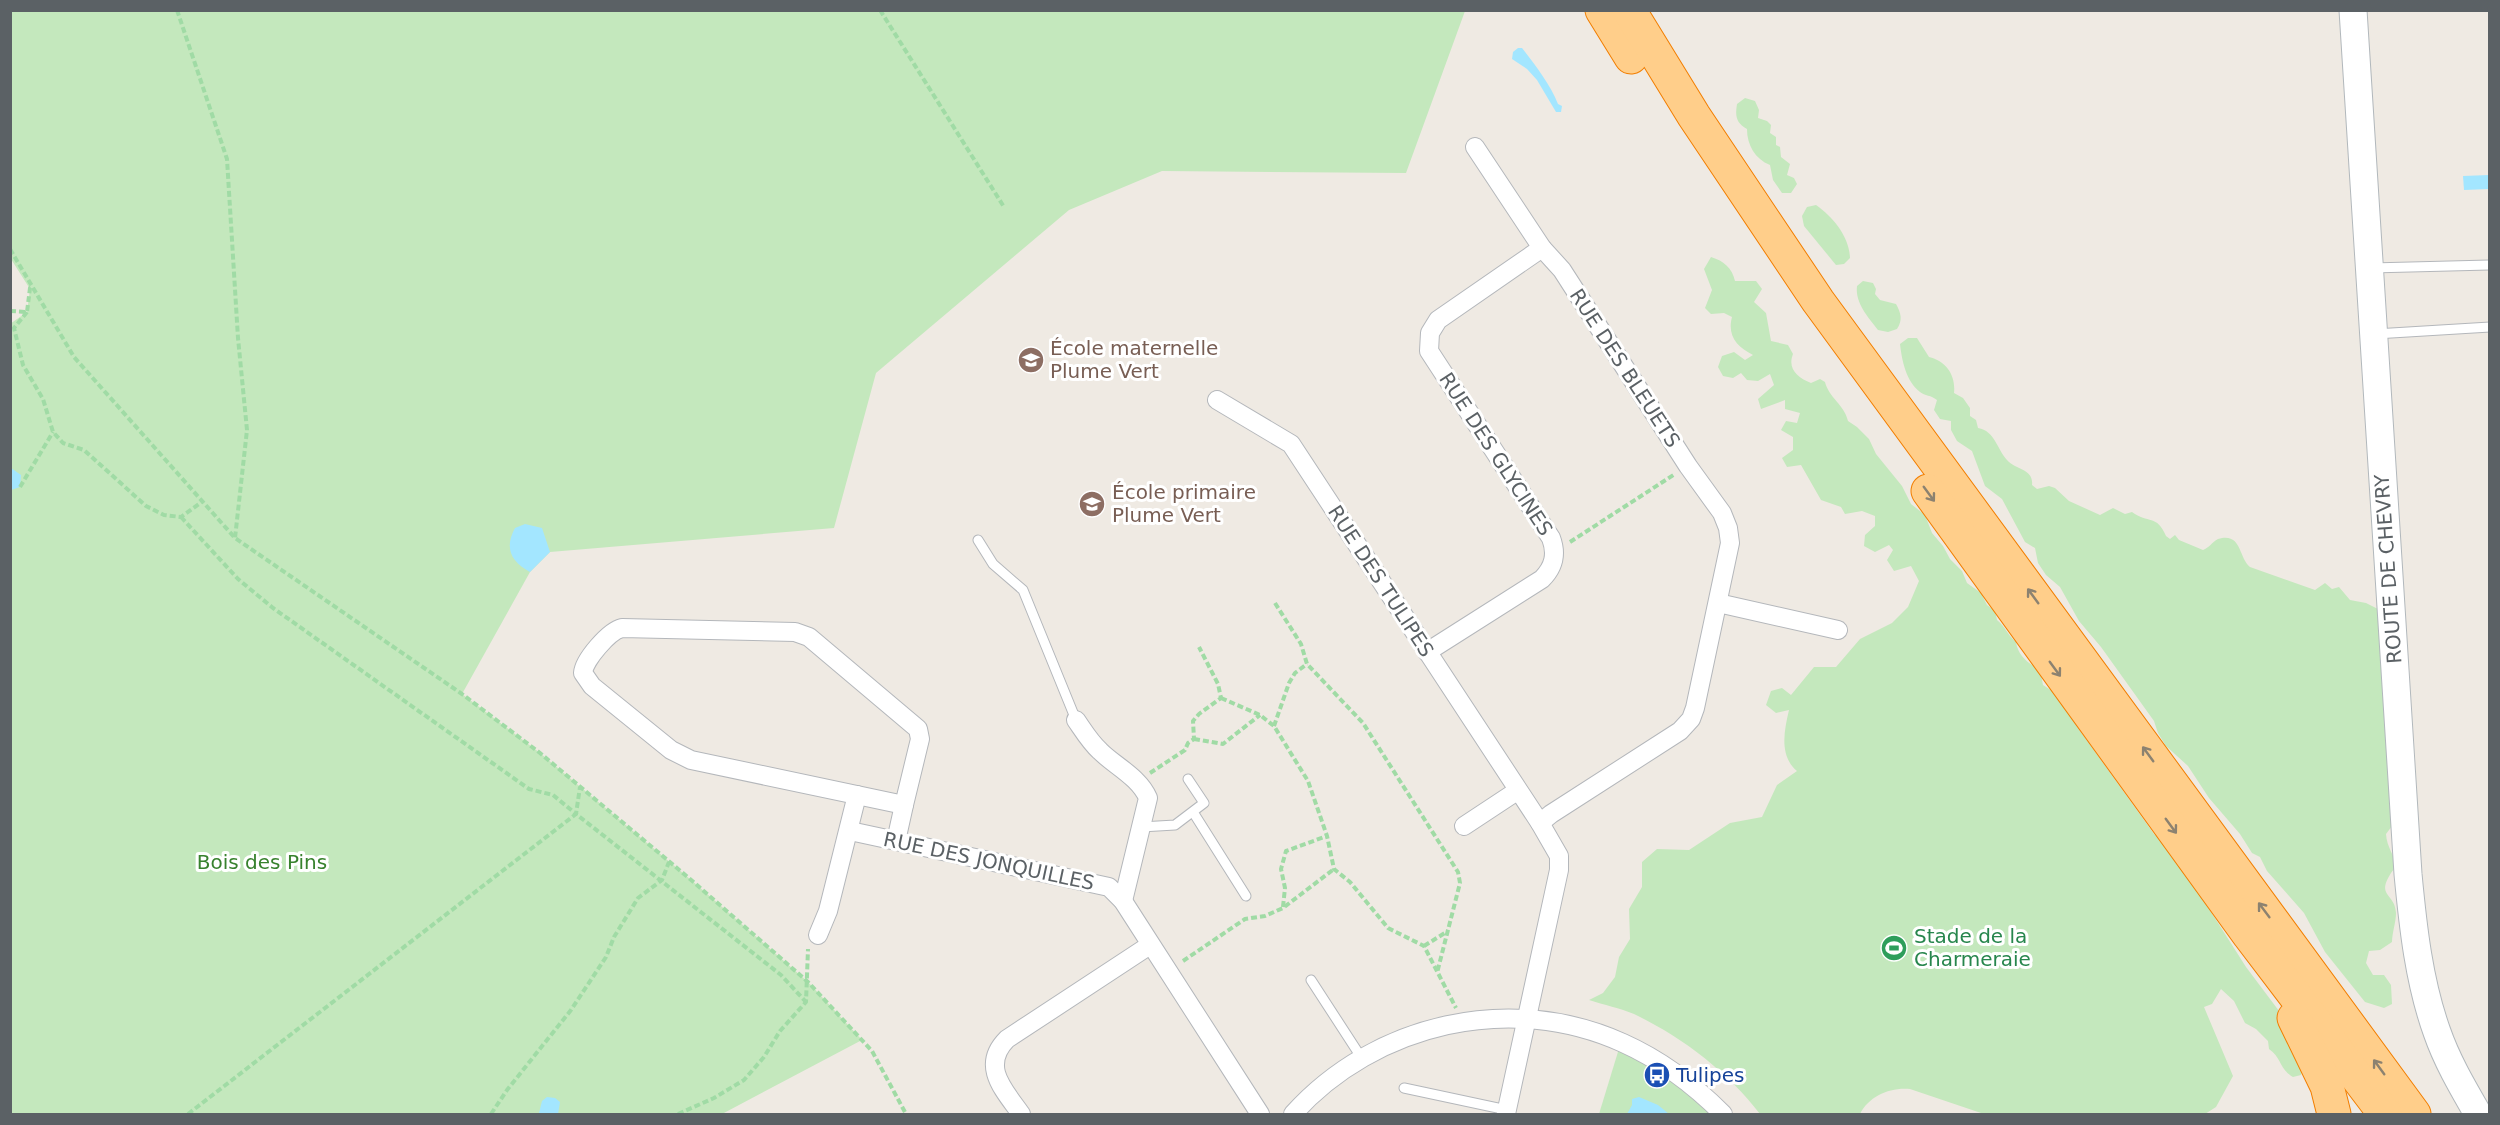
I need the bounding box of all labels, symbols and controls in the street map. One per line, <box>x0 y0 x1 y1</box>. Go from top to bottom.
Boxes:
street label: RUE DES BLEUETS <box>1565 284 1685 452</box>
place label: École maternelle Plume Vert <box>1050 336 1218 383</box>
school or university icon: École maternelle Plume Vert <box>1016 345 1046 375</box>
street label: RUE DES GLYCINES <box>1434 368 1558 540</box>
street label: ROUTE DE CHEVRY <box>2369 473 2407 665</box>
place label: École primaire Plume Vert <box>1112 480 1256 527</box>
one-way arrow <box>1923 485 1936 501</box>
school or university icon: École primaire Plume Vert <box>1077 489 1107 519</box>
street label: RUE DES TULIPES <box>1323 501 1439 661</box>
one-way arrow <box>2027 589 2039 605</box>
one-way arrow <box>2049 661 2061 677</box>
one-way arrow <box>2142 746 2154 762</box>
one-way arrow <box>2165 817 2178 833</box>
street label: RUE DES JONQUILLES <box>881 827 1097 895</box>
park label: Bois des Pins <box>197 850 327 874</box>
one-way arrow <box>2257 903 2270 919</box>
place label: Stade de la Charmeraie <box>1914 924 2031 971</box>
sports icon: Stade de la Charmeraie <box>1879 933 1909 963</box>
bus stop icon: Tulipes <box>1642 1060 1672 1090</box>
one-way arrow <box>2373 1060 2386 1076</box>
place label: Tulipes <box>1675 1063 1744 1087</box>

